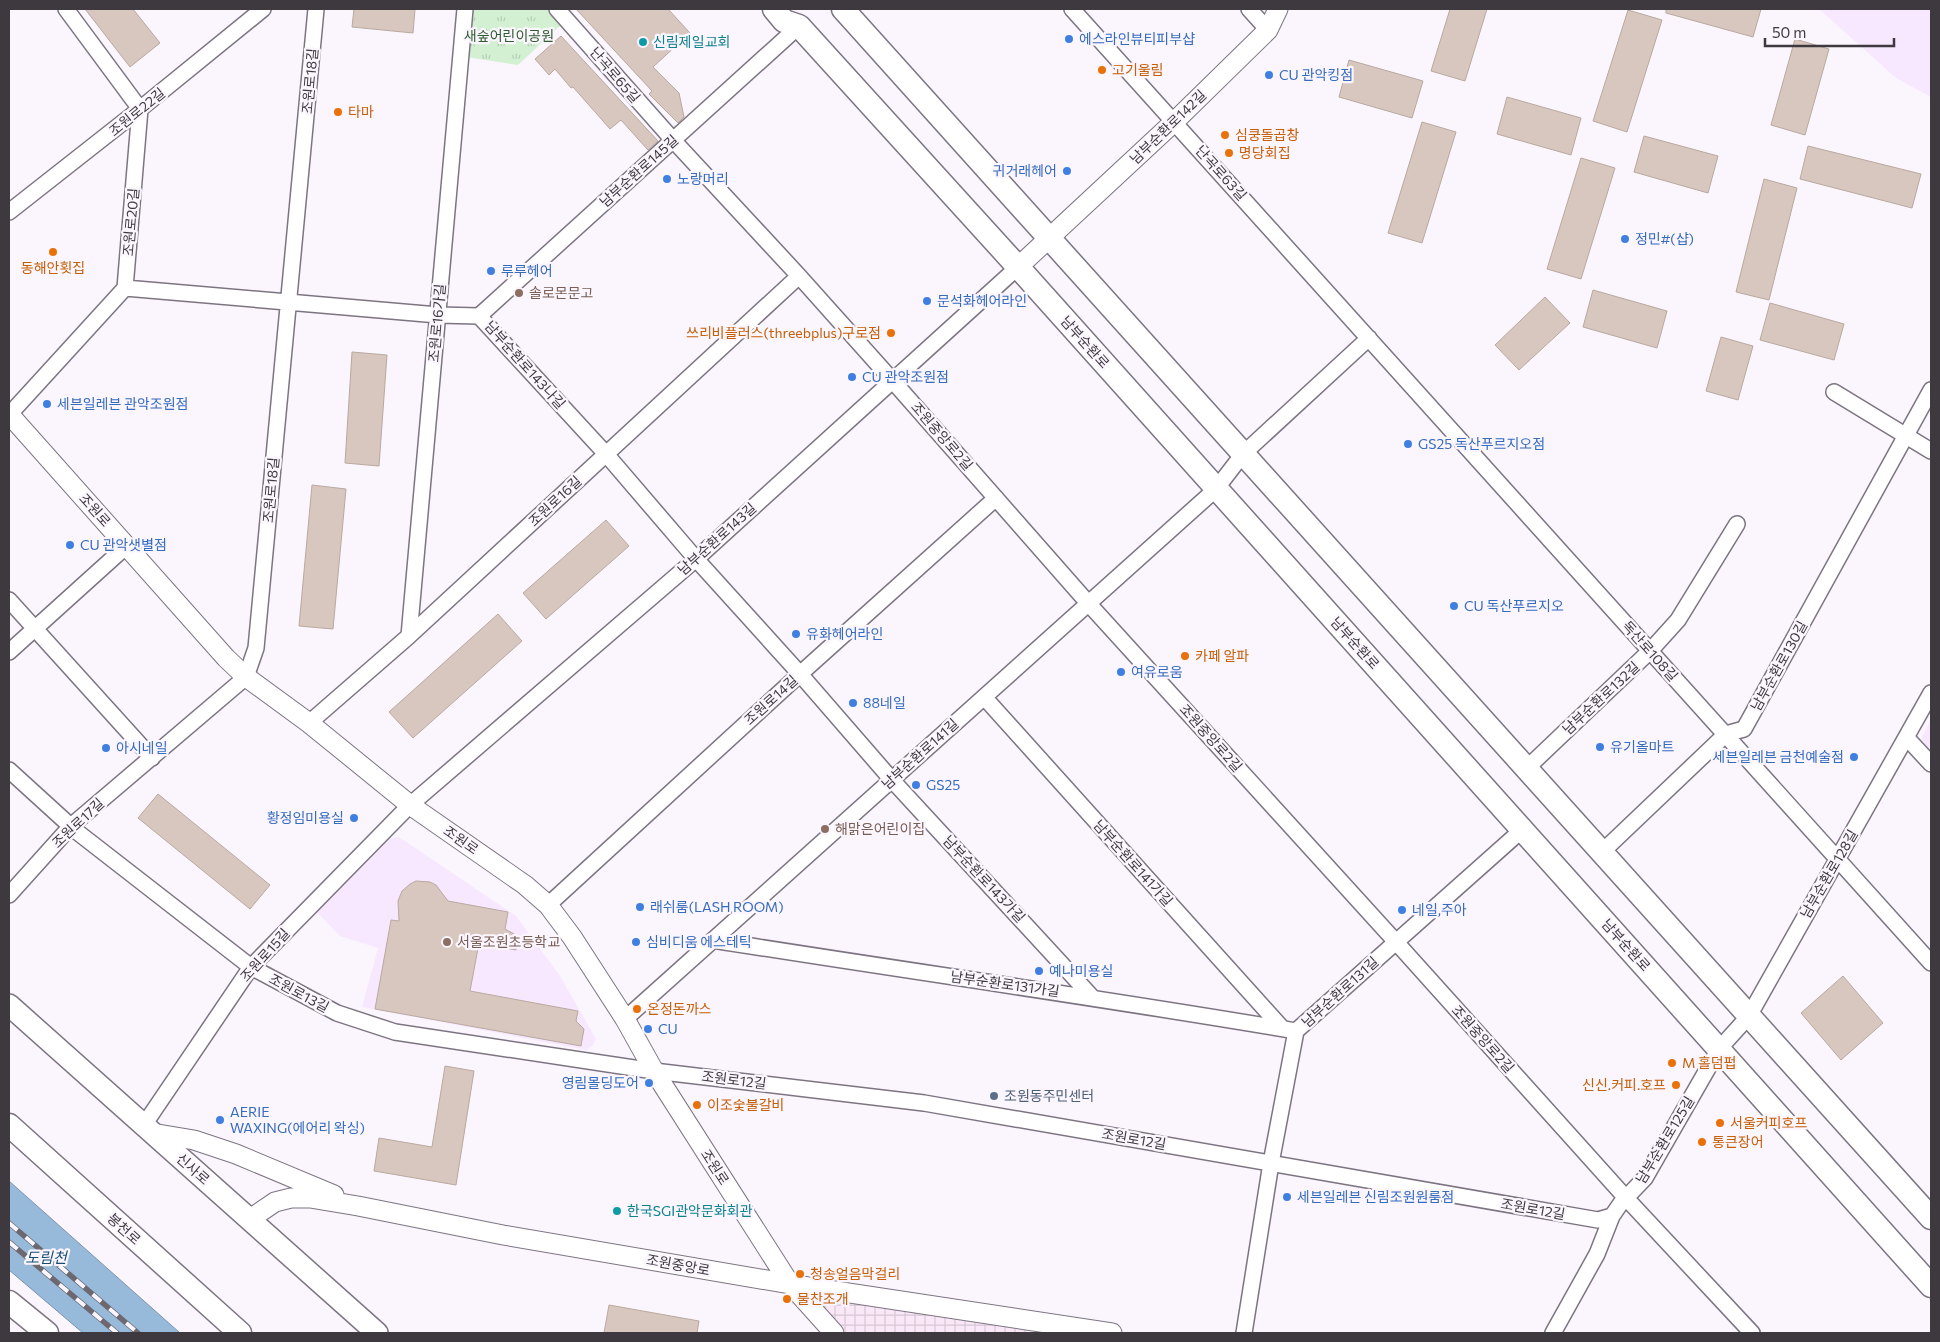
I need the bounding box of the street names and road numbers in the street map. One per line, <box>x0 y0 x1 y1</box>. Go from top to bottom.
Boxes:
street label: 난곡로65길 <box>587 43 644 106</box>
street label: 조원로18길 <box>298 47 321 115</box>
street label: 조원로22길 <box>105 84 168 139</box>
street label: 남부순환로142길 <box>1126 86 1209 167</box>
street label: 남부순환로145길 <box>596 131 681 210</box>
street label: 난곡로63길 <box>1192 142 1250 204</box>
street label: 조원로20길 <box>119 187 142 257</box>
street label: 조원로16가길 <box>425 283 448 363</box>
street label: 남부순환로 <box>1058 312 1113 371</box>
street label: 남부순환로143나길 <box>481 317 569 412</box>
street label: 조원중앙로2길 <box>908 398 977 473</box>
street label: 조원로18길 <box>259 456 282 524</box>
street label: 조원로16길 <box>525 472 585 529</box>
street label: 조원로 <box>76 490 115 530</box>
street label: 남부순환로143길 <box>674 499 759 578</box>
street label: 남부순환로 <box>1328 613 1383 672</box>
street label: 독산로108길 <box>1619 617 1682 684</box>
street label: 남부순환로130길 <box>1747 618 1810 714</box>
street label: 남부순환로132길 <box>1559 658 1643 738</box>
street label: 조원로14길 <box>740 671 801 728</box>
street label: 조원중앙로2길 <box>1177 700 1246 775</box>
street label: 남부순환로141길 <box>878 715 961 792</box>
street label: 조원로17길 <box>48 794 107 851</box>
street label: 남부순환로141가길 <box>1090 816 1177 909</box>
street label: 조원로 <box>441 822 482 858</box>
street label: 남부순환로128길 <box>1796 826 1861 921</box>
street label: 남부순환로143가길 <box>940 832 1029 926</box>
street label: 남부순환로 <box>1599 915 1654 974</box>
street label: 조원로15길 <box>236 925 293 985</box>
street label: 남부순환로131길 <box>1298 953 1381 1030</box>
street label: 남부순환로131가길 <box>949 967 1061 1000</box>
street label: 조원로13길 <box>266 970 332 1015</box>
street label: 조원중앙로2길 <box>1449 1001 1518 1076</box>
street label: 조원로12길 <box>701 1067 767 1092</box>
street label: 남부순환로125길 <box>1632 1093 1697 1187</box>
street label: 조원로12길 <box>1100 1124 1168 1153</box>
street label: 조원로 <box>698 1146 733 1188</box>
street label: 신사로 <box>173 1150 214 1188</box>
street label: 조원로12길 <box>1499 1194 1567 1223</box>
street label: 봉천로 <box>104 1209 144 1248</box>
street label: 조원중앙로 <box>645 1251 711 1278</box>

